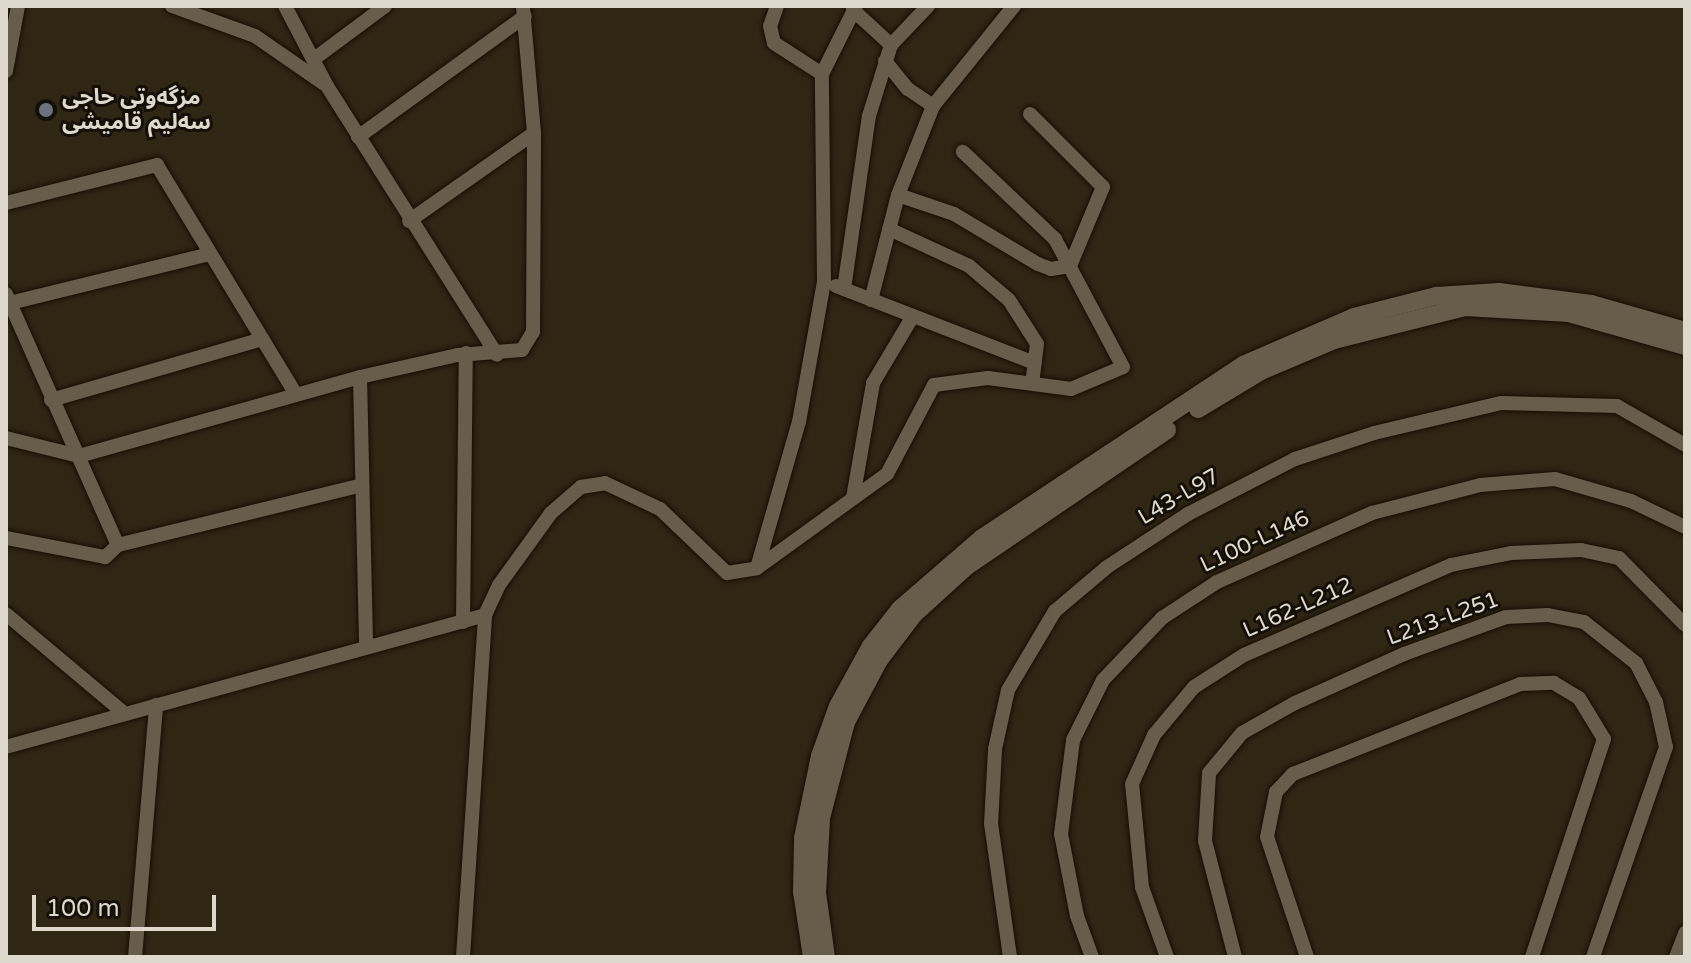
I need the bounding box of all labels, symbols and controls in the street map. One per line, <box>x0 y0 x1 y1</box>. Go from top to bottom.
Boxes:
place label: مزگەوتی حاجی سەلیم قامیشی <box>62 84 211 136</box>
marker: مزگەوتی حاجی سەلیم قامیشی <box>37 101 55 119</box>
street label: L43-L97 <box>1134 463 1224 531</box>
street label: L100-L146 <box>1196 505 1314 579</box>
street label: L162-L212 <box>1239 572 1357 644</box>
street label: L213-L251 <box>1383 587 1503 651</box>
scale bar <box>36 879 220 929</box>
text: 100 m <box>46 894 120 923</box>

